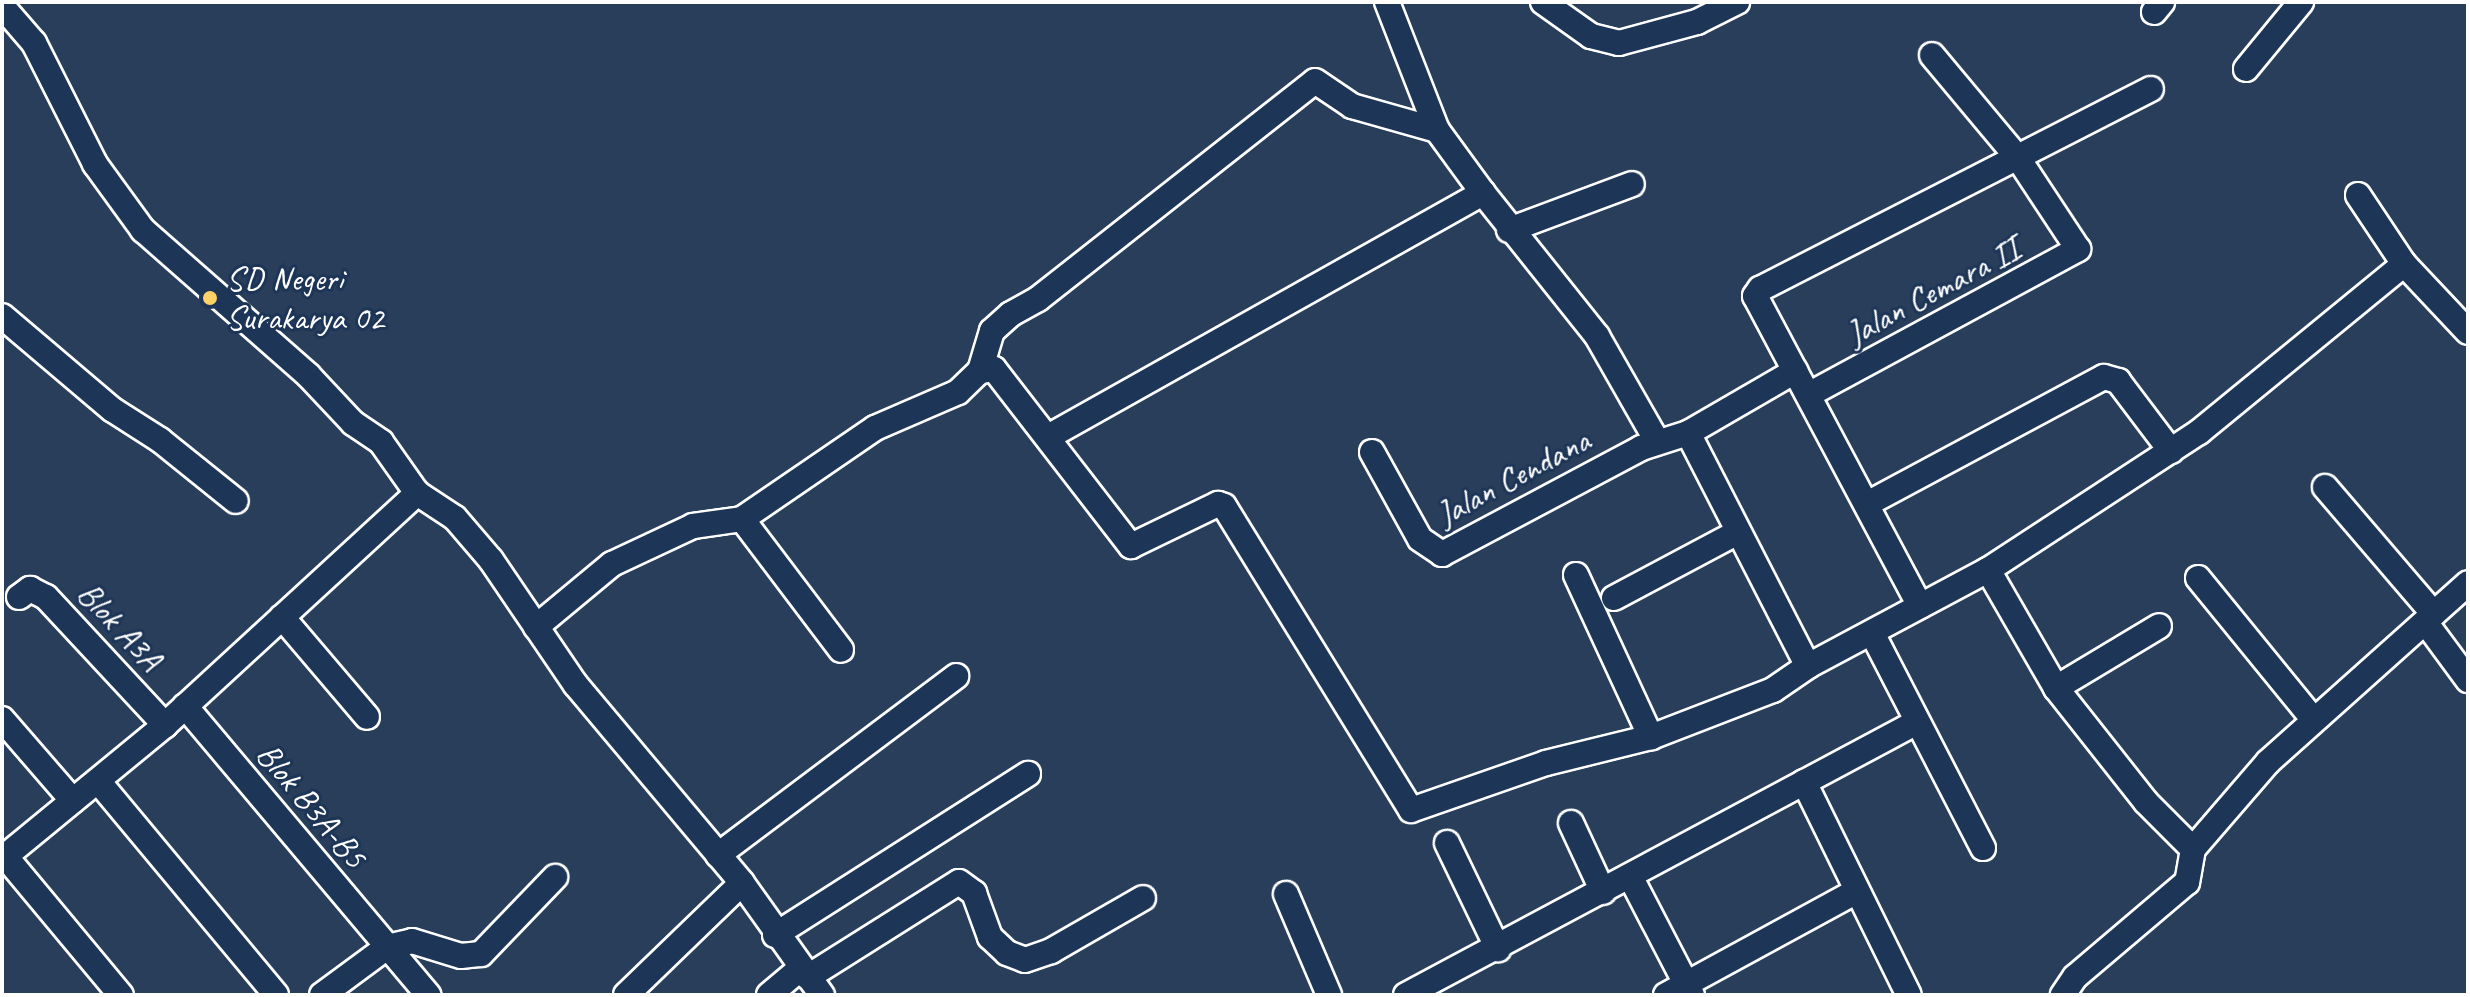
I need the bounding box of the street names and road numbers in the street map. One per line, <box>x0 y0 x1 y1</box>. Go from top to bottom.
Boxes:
street label: Jalan Cemara II <box>1840 228 2026 354</box>
street label: Jalan Cendana <box>1430 420 1596 534</box>
street label: Blok A3A <box>69 573 171 679</box>
street label: Blok B3A-B5 <box>248 734 376 876</box>

